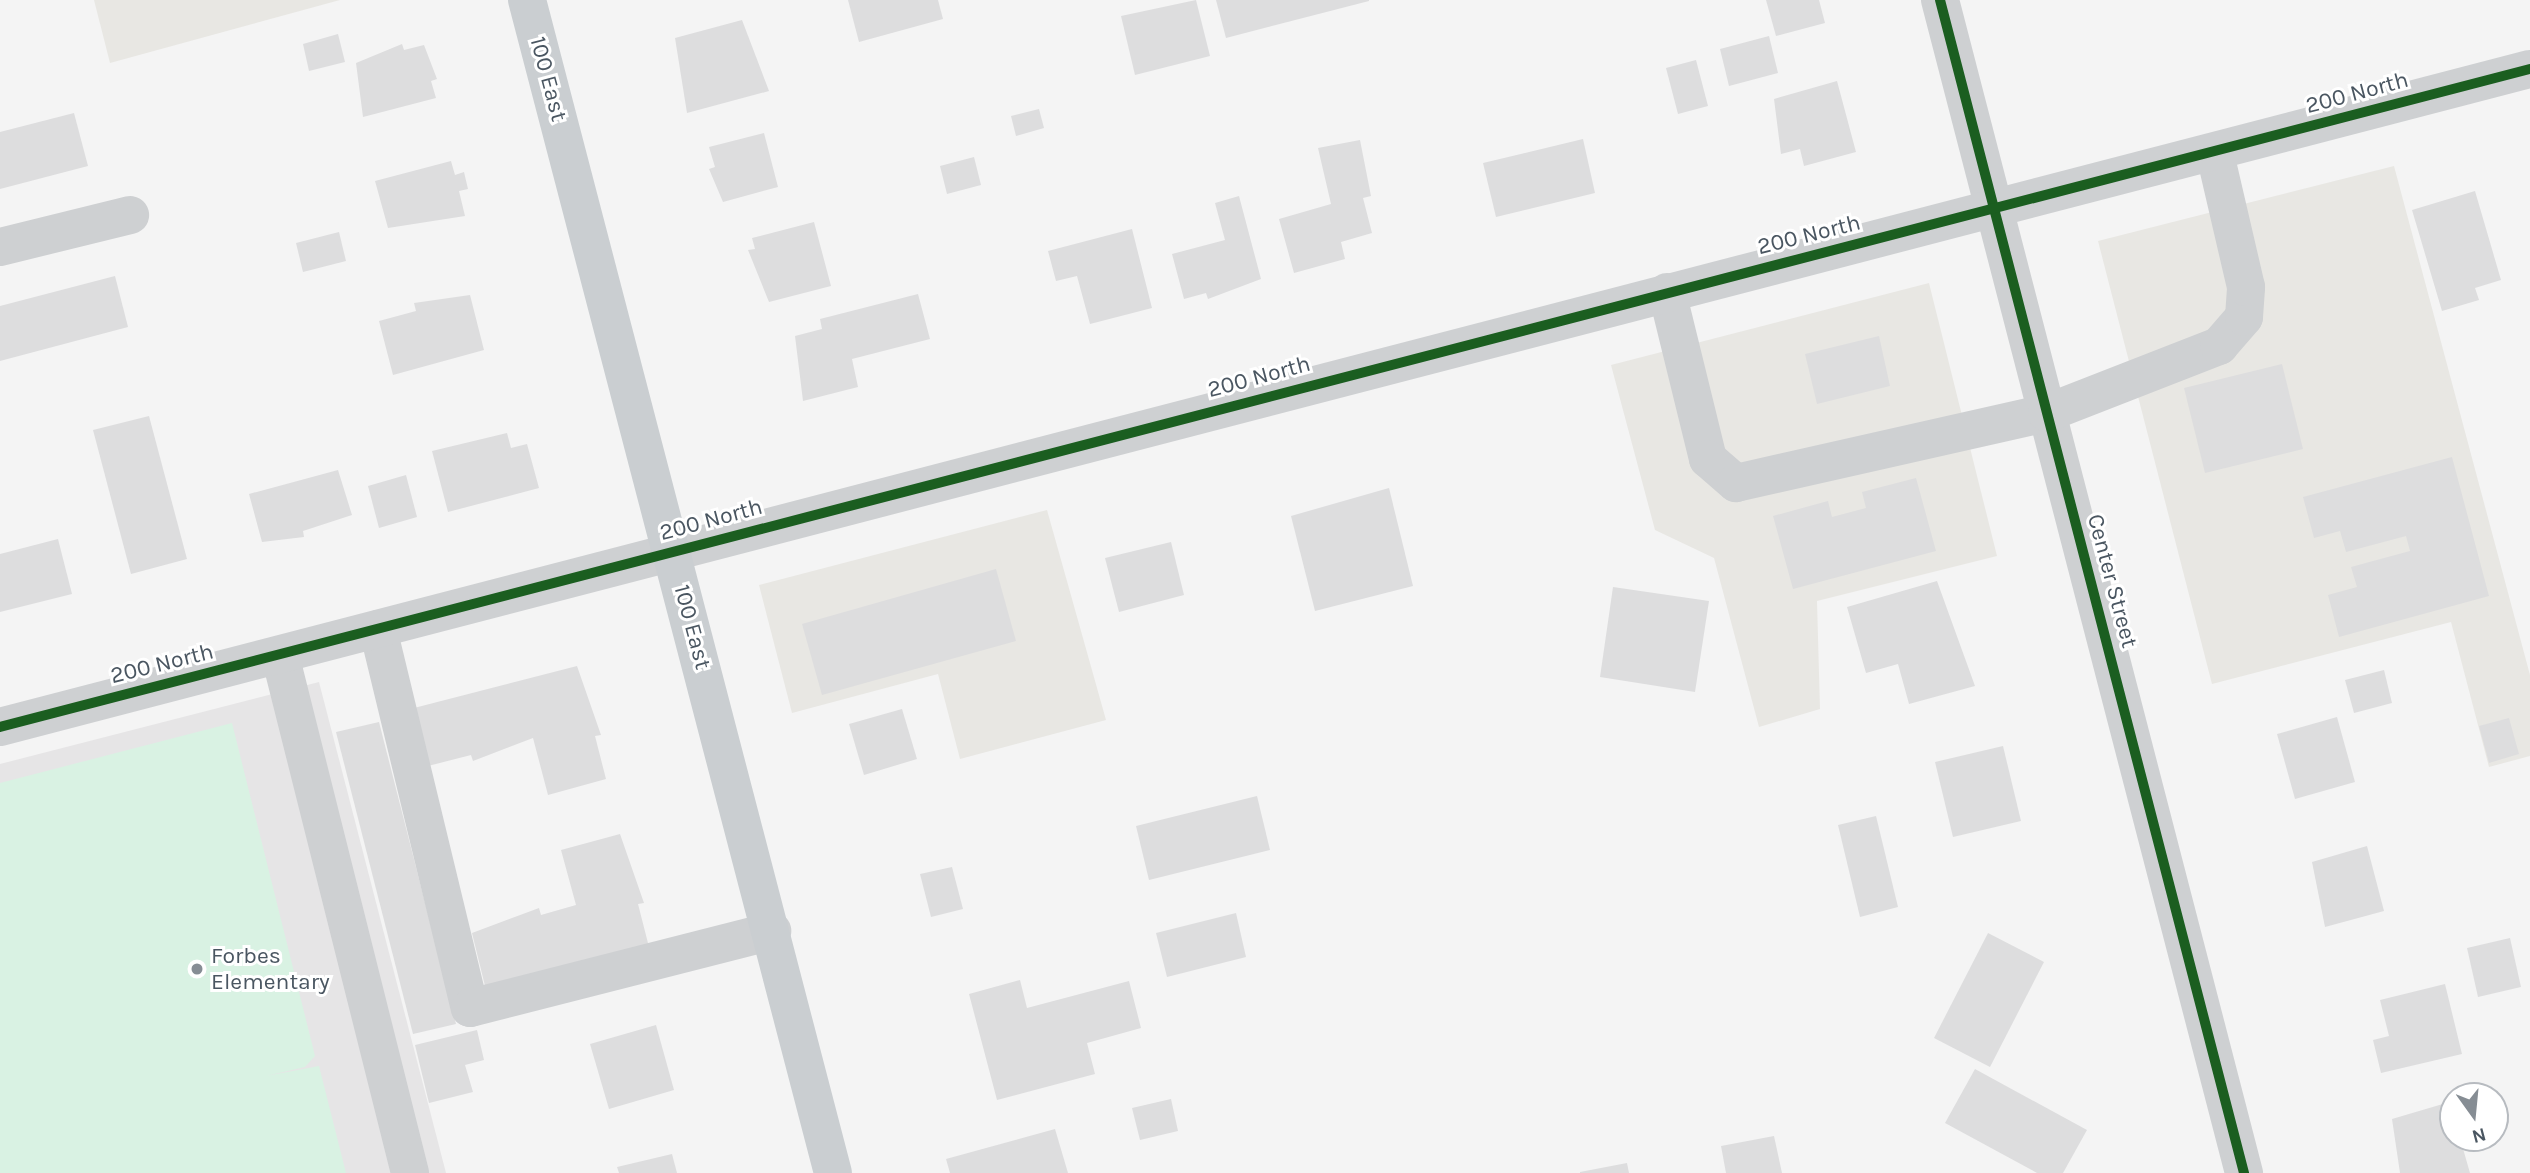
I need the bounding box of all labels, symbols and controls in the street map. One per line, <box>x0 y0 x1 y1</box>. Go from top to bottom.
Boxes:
street label: 100 East <box>523 34 573 124</box>
street label: 200 North <box>2303 66 2411 120</box>
street label: 200 North <box>1755 209 1863 261</box>
street label: 200 North <box>1205 350 1313 404</box>
street label: 200 North <box>657 493 765 547</box>
street label: Center Street <box>2081 511 2143 651</box>
street label: 100 East <box>667 582 717 672</box>
street label: 200 North <box>108 638 216 690</box>
place label: Forbes Elementary <box>211 942 330 996</box>
marker: Forbes Elementary <box>189 961 205 977</box>
north arrow <box>2439 1082 2509 1152</box>
text: N <box>2469 1123 2488 1148</box>

